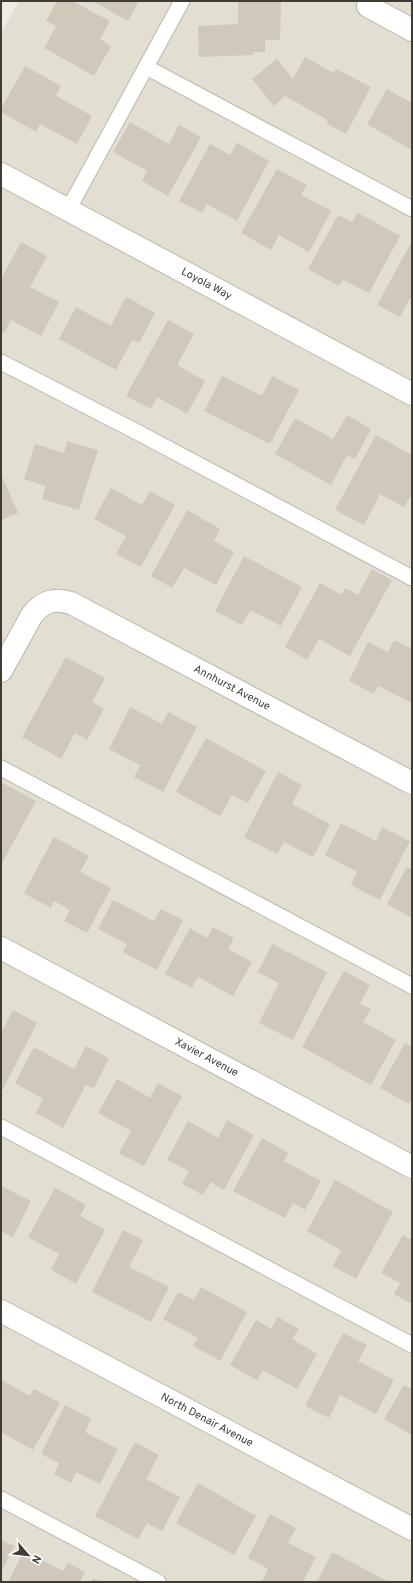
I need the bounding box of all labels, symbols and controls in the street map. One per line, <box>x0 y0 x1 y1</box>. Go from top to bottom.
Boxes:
street label: Loyola Way <box>179 265 234 303</box>
street label: Annhurst Avenue <box>191 662 273 714</box>
street label: Xavier Avenue <box>172 1035 241 1080</box>
street label: North Denair Avenue <box>158 1390 256 1450</box>
north arrow <box>8 1535 48 1575</box>
text: N <box>28 1552 44 1566</box>

